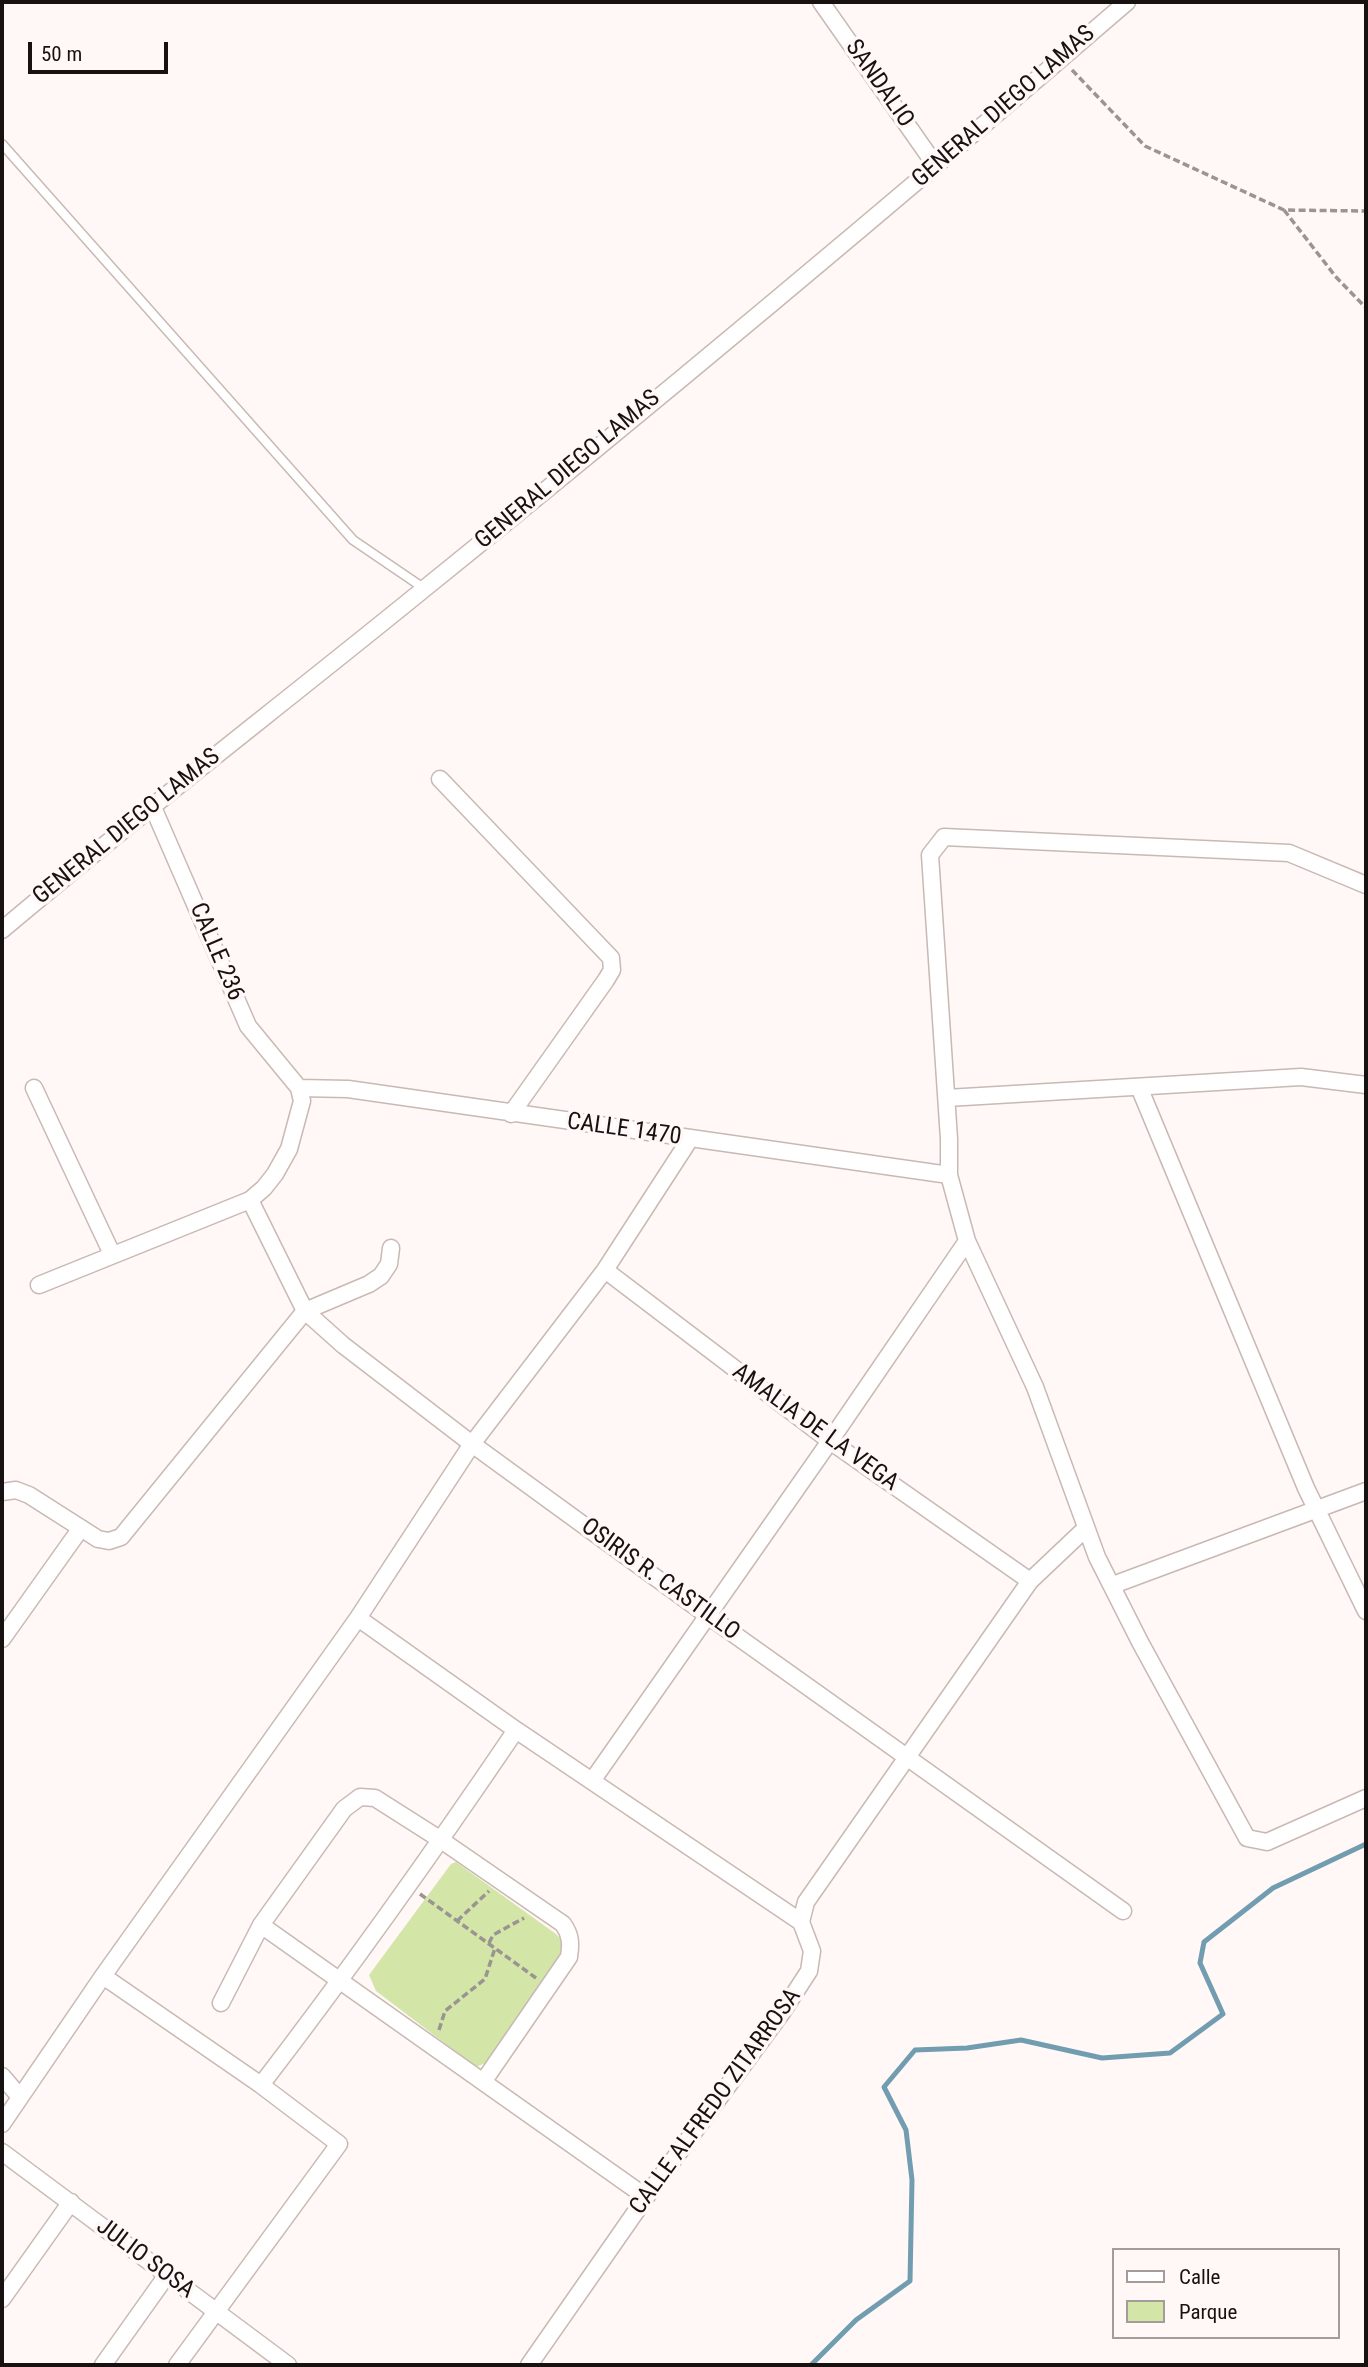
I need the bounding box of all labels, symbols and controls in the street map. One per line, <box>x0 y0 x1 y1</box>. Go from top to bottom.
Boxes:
street label: GENERAL DIEGO LAMAS <box>907 20 1101 194</box>
scale bar <box>32 28 172 72</box>
street label: SANDALIO <box>838 35 920 133</box>
text: 50 m <box>41 42 82 66</box>
street label: GENERAL DIEGO LAMAS <box>470 384 666 556</box>
street label: GENERAL DIEGO LAMAS <box>28 743 226 911</box>
street label: CALLE 236 <box>183 899 249 1005</box>
street label: CALLE 1470 <box>565 1108 683 1152</box>
street label: AMALIA DE LA VEGA <box>726 1358 904 1498</box>
street label: OSIRIS R. CASTILLO <box>575 1513 745 1647</box>
street label: CALLE ALFREDO ZITARROSA <box>624 1983 808 2221</box>
street label: JULIO SOSA <box>90 2213 200 2305</box>
legend <box>1112 2248 1340 2339</box>
text: Calle <box>1179 2265 1220 2289</box>
text: Parque <box>1179 2300 1237 2324</box>

